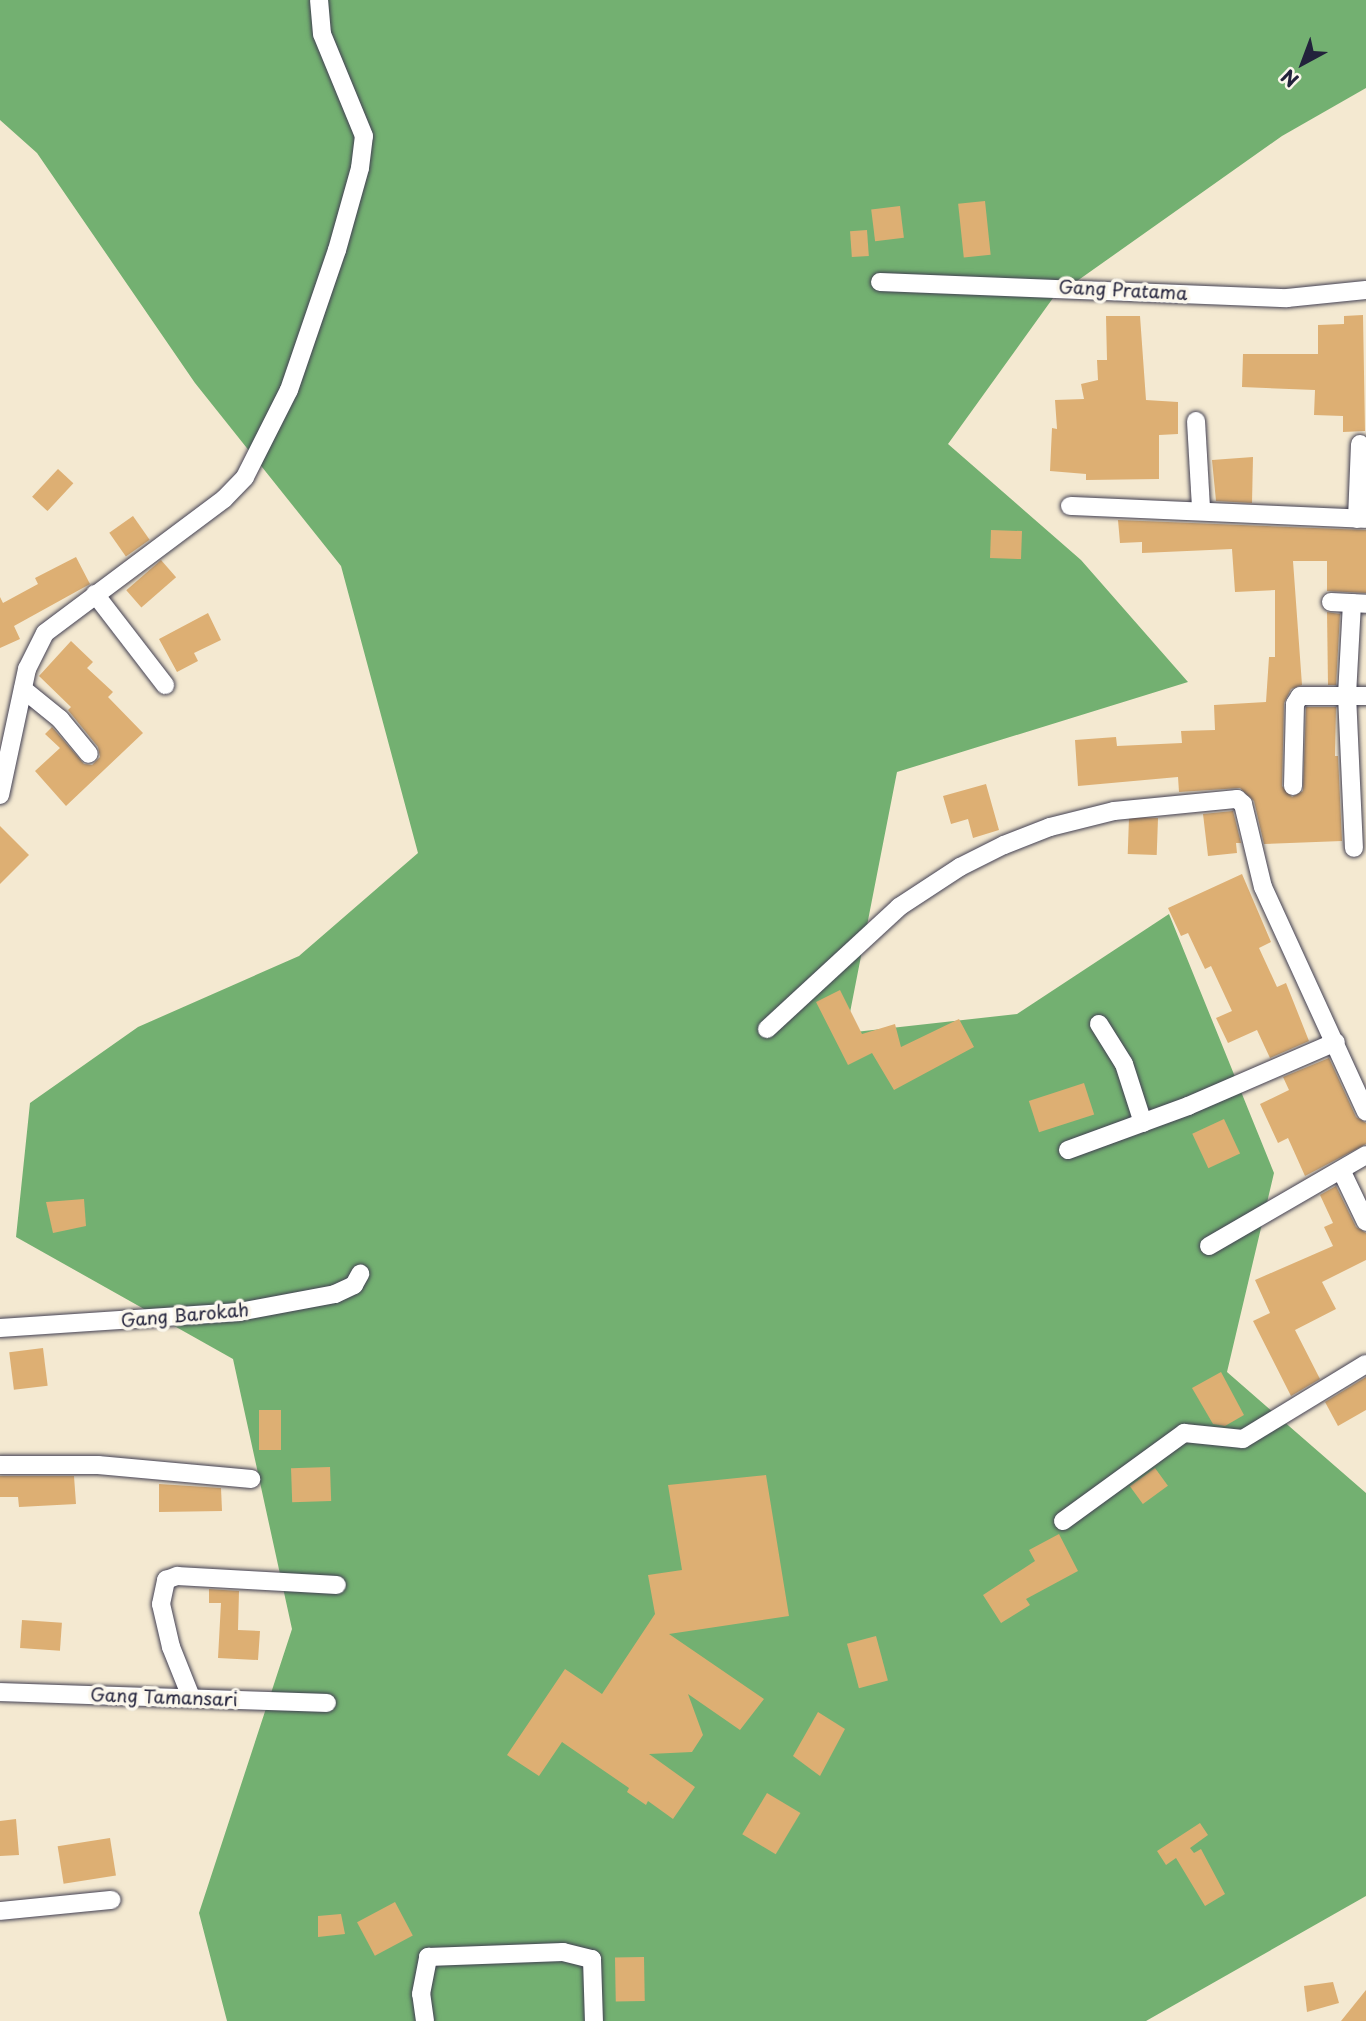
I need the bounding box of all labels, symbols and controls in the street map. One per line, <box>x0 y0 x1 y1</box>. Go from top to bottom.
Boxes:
north arrow <box>1268 28 1338 98</box>
text: N <box>1274 63 1304 94</box>
street label: Gang Pratama <box>1058 276 1188 304</box>
street label: Gang Barokah <box>120 1299 250 1331</box>
street label: Gang Tamansari <box>91 1684 237 1710</box>

